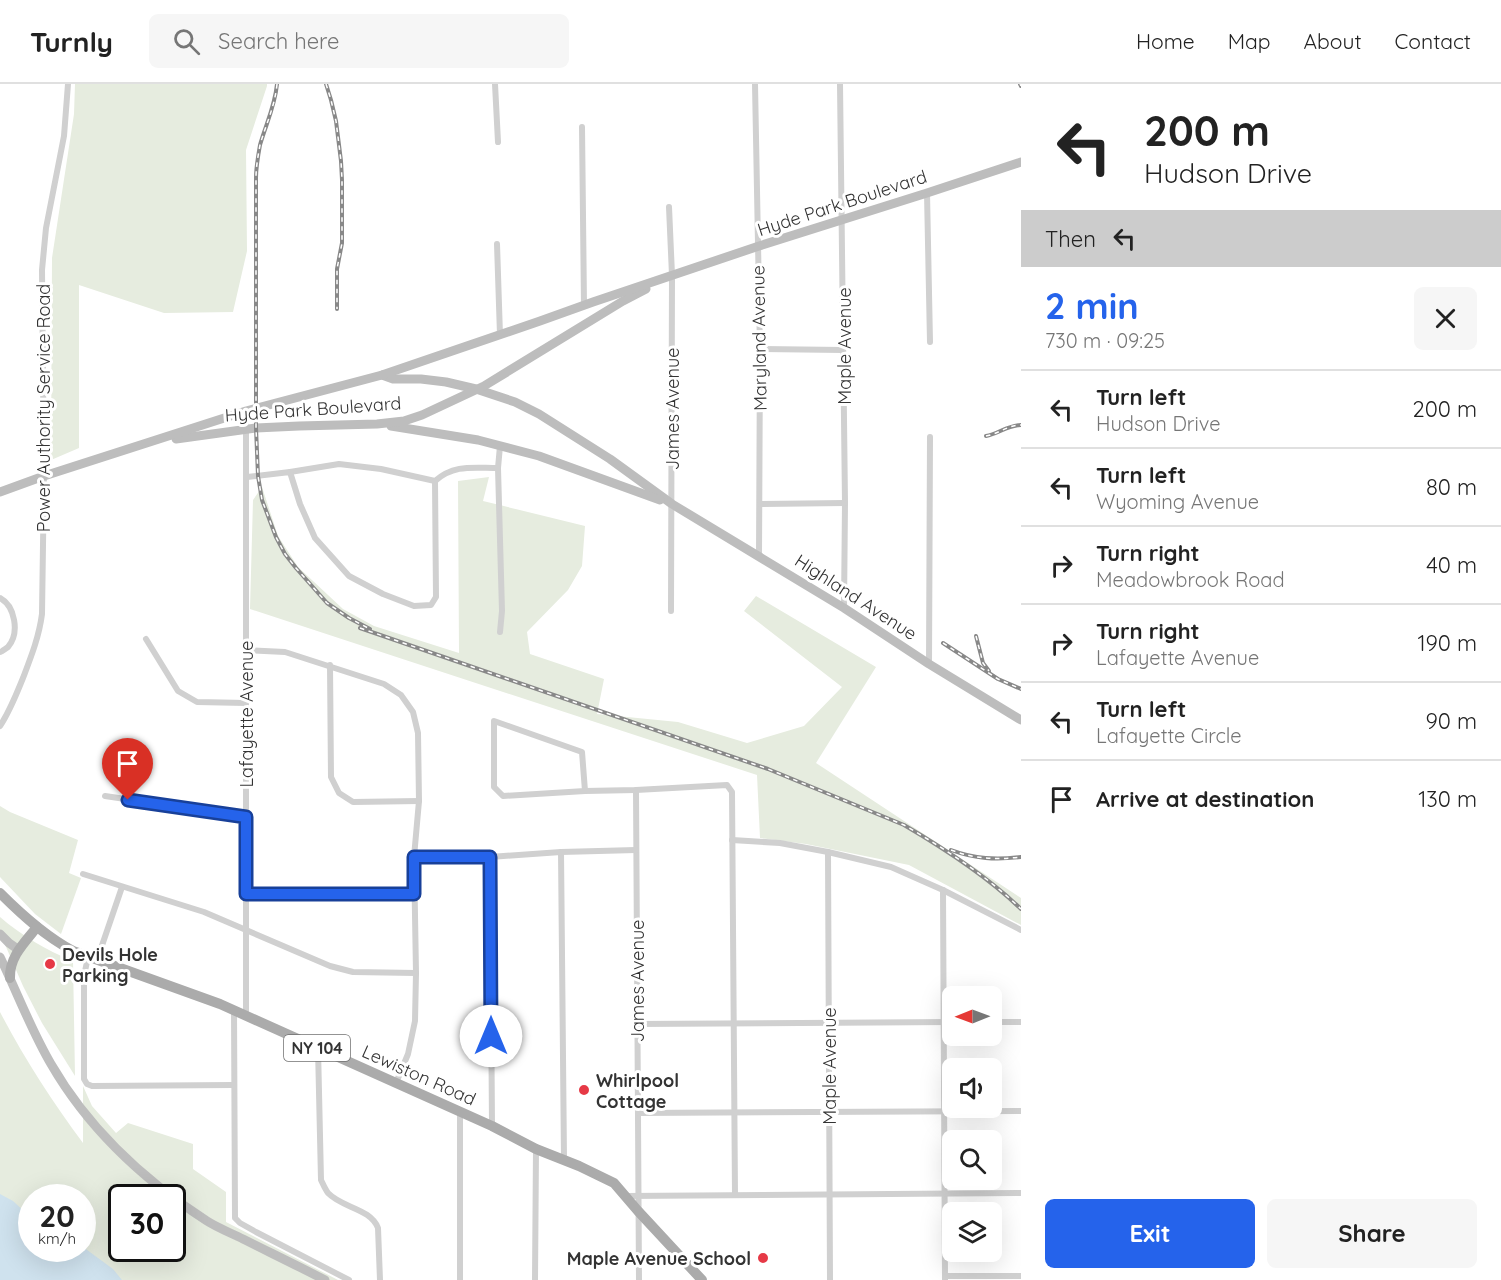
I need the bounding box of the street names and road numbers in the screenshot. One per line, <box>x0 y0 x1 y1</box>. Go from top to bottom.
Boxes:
street label: Hyde Park Boulevard <box>754 165 930 241</box>
street label: Maryland Avenue <box>746 265 772 411</box>
street label: Power Authority Service Road <box>32 284 55 532</box>
street label: Maple Avenue <box>833 287 856 405</box>
street label: James Avenue <box>661 348 684 470</box>
street label: Hyde Park Boulevard <box>224 391 402 427</box>
street label: Highland Avenue <box>791 549 921 645</box>
street label: Lafayette Avenue <box>235 641 258 787</box>
street label: James Avenue <box>626 920 649 1042</box>
street label: Maple Avenue <box>818 1007 841 1125</box>
road number: NY 104 <box>284 1035 350 1061</box>
street label: Lewiston Road <box>358 1040 480 1110</box>

